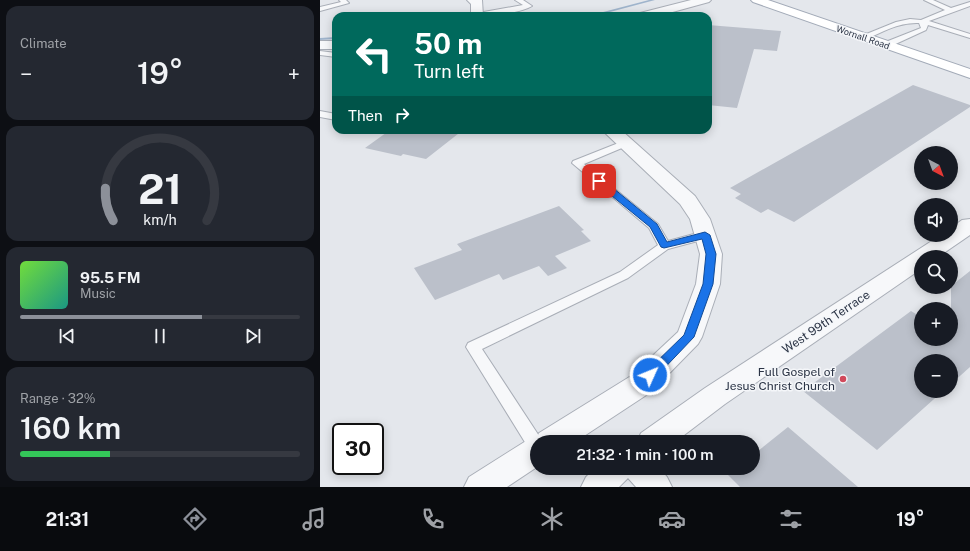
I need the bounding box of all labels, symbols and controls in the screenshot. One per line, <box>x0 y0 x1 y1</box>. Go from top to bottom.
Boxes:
street label: Wornall Road <box>835 23 891 51</box>
text: 50 m <box>414 27 482 60</box>
icon: left <box>348 28 400 80</box>
text: Climate <box>20 36 67 51</box>
text: 19° <box>137 55 183 91</box>
text: − <box>20 61 32 87</box>
text: + <box>288 61 300 87</box>
text: Turn left <box>414 61 484 82</box>
icon: right <box>391 104 413 126</box>
text: Then <box>348 107 383 124</box>
north arrow <box>914 146 958 190</box>
map controls <box>914 146 958 398</box>
text: 21 <box>138 164 182 213</box>
pin <box>582 164 616 198</box>
icon: arrive <box>588 170 610 192</box>
button: sound <box>914 198 958 242</box>
text: km/h <box>143 211 177 228</box>
button: search <box>914 250 958 294</box>
text: 95.5 FM <box>80 269 141 286</box>
text: Music <box>80 286 116 301</box>
street label: West 99th Terrace <box>779 287 873 357</box>
button: + <box>914 302 958 346</box>
icon: previous <box>56 325 78 347</box>
icon: pause <box>149 325 171 347</box>
icon: next <box>242 325 264 347</box>
position arrow <box>629 354 671 396</box>
button: − <box>914 354 958 398</box>
place label: Full Gospel of Jesus Christ Church <box>725 365 835 393</box>
marker: Full Gospel of Jesus Christ Church <box>838 374 848 384</box>
text: Range · 32% <box>20 391 95 406</box>
text: 160 km <box>20 410 121 446</box>
speed limit sign: 30 <box>332 423 384 475</box>
text: 21:32 · 1 min · 100 m <box>576 446 714 463</box>
icon: directions <box>181 505 209 533</box>
icon: music <box>300 505 328 533</box>
icon: phone <box>419 505 447 533</box>
icon: climate <box>538 505 566 533</box>
icon: car <box>658 505 686 533</box>
icon: filters <box>777 505 805 533</box>
text: 21:31 <box>46 509 89 530</box>
text: 19° <box>896 509 924 530</box>

